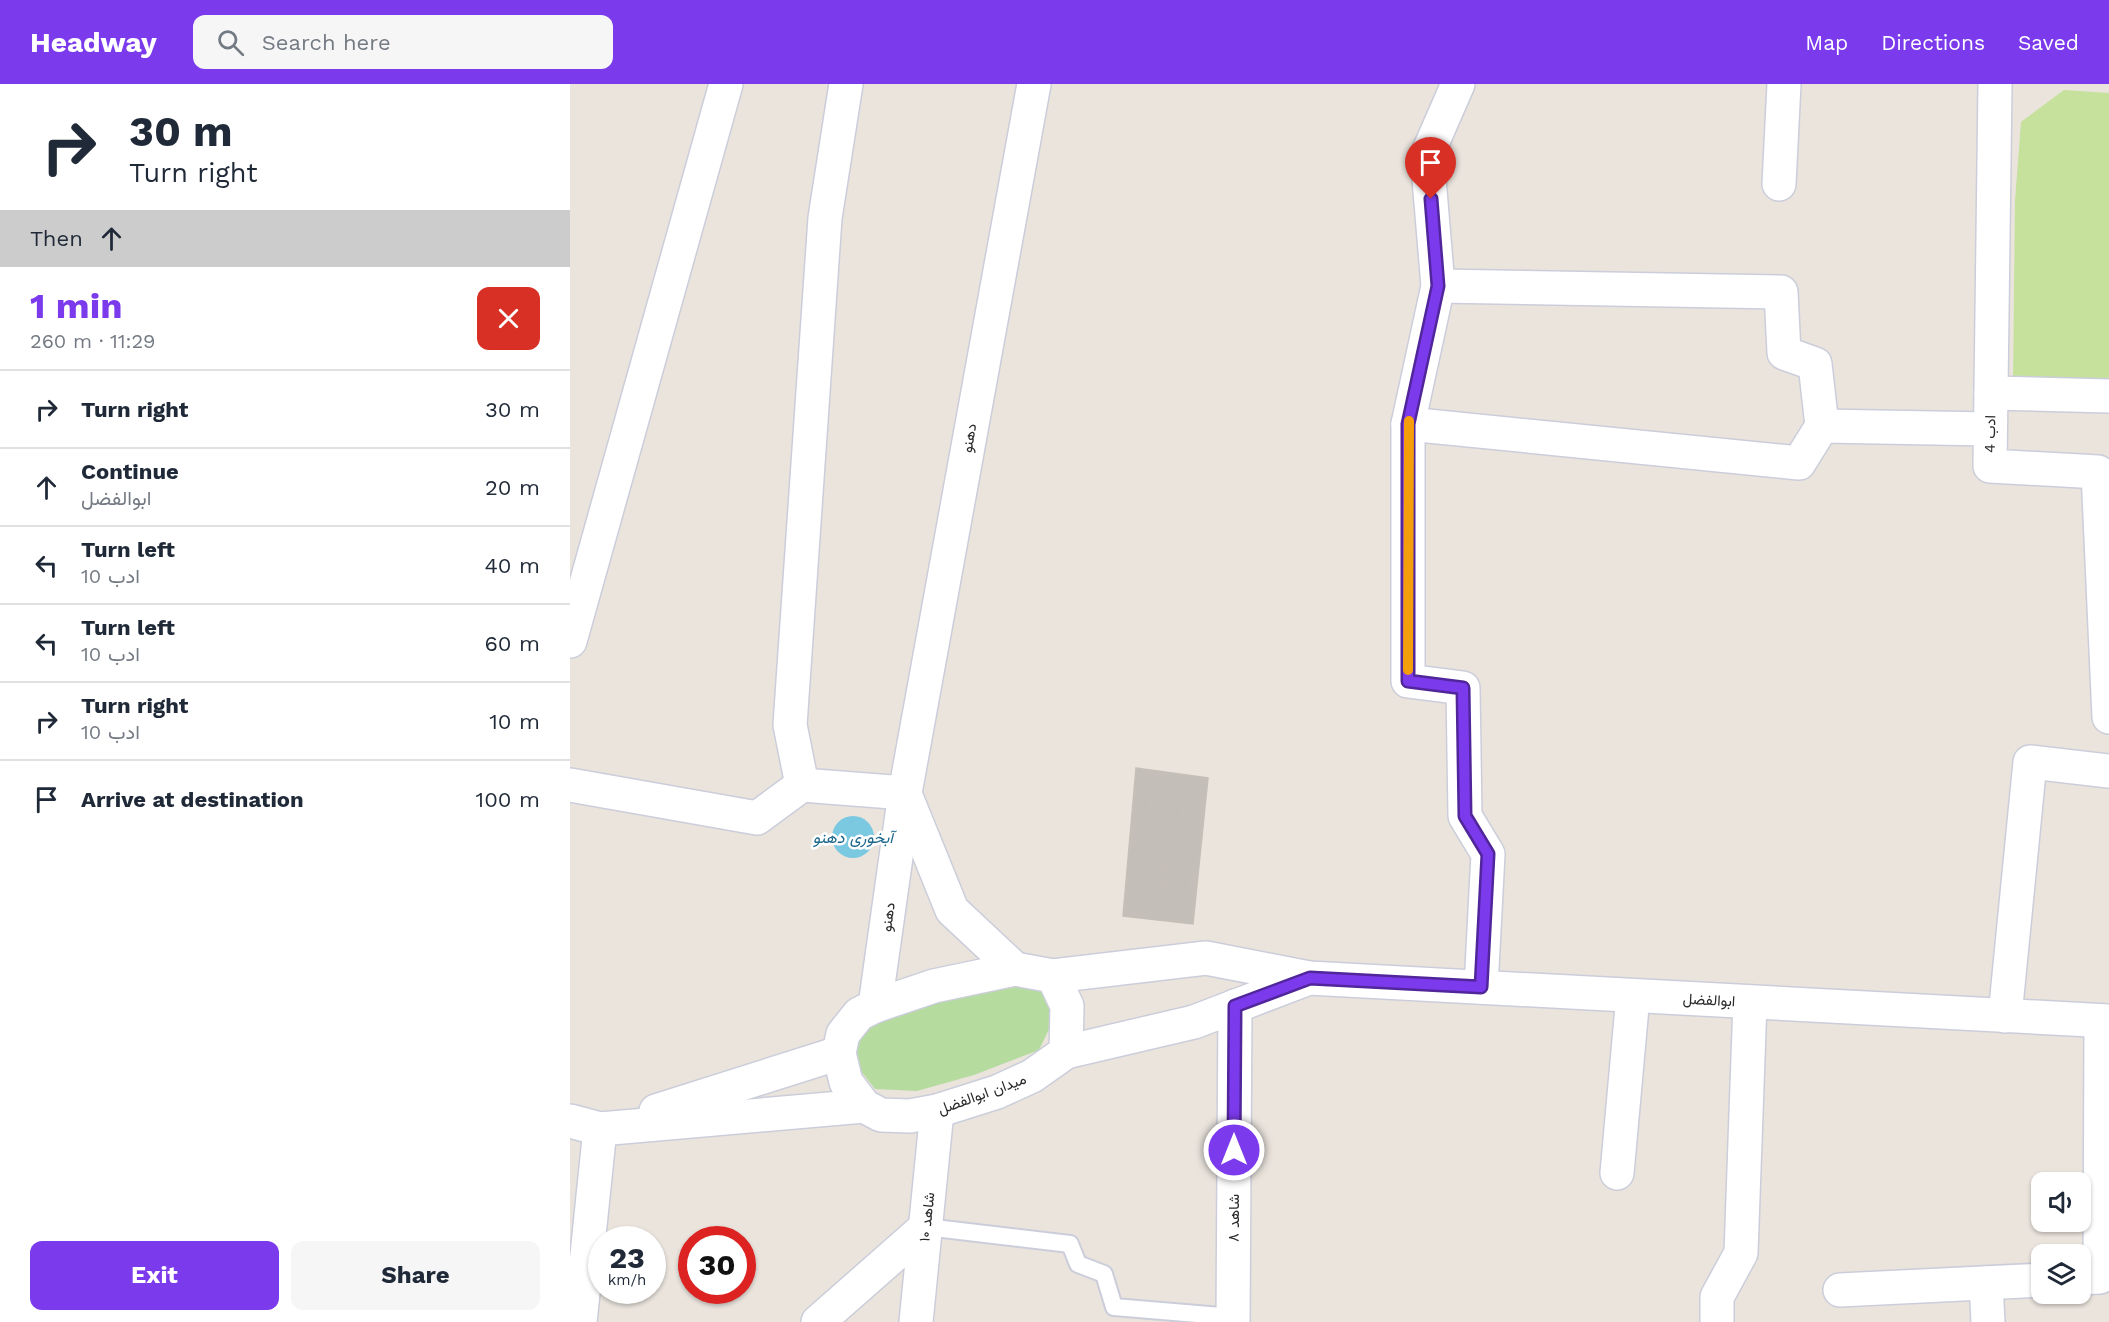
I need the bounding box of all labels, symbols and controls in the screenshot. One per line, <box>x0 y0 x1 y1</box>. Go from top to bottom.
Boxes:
search box <box>193 15 613 69</box>
text: Headway <box>30 26 157 59</box>
icon: search <box>214 26 247 59</box>
text: Search here <box>262 30 391 55</box>
text: Map <box>1805 30 1848 55</box>
text: Directions <box>1881 30 1985 55</box>
text: Saved <box>2018 30 2079 55</box>
text: 30 m <box>129 107 233 156</box>
icon: right <box>30 108 108 186</box>
pin <box>1405 137 1456 199</box>
icon: arrive <box>1414 146 1447 179</box>
text: Turn right <box>129 157 258 189</box>
icon: ahead <box>95 222 128 255</box>
text: Then <box>30 226 83 251</box>
text: 1 min <box>30 285 122 327</box>
button: close <box>477 287 540 350</box>
text: 260 m · 11:29 <box>30 329 155 353</box>
icon: right <box>30 393 63 426</box>
text: Turn right <box>81 397 188 422</box>
text: 30 m <box>485 397 540 422</box>
street label: ادب 4 <box>1981 415 1999 453</box>
street label: دهنو <box>958 422 980 454</box>
text: Continue <box>81 459 179 484</box>
icon: ahead <box>30 471 63 504</box>
text: 20 m <box>485 475 540 500</box>
text: ابوالفضل <box>81 486 151 510</box>
text: Turn left <box>81 537 175 562</box>
icon: left <box>30 549 63 582</box>
text: 40 m <box>484 553 540 578</box>
text: ادب 10 <box>81 564 140 588</box>
text: Turn left <box>81 615 175 640</box>
icon: left <box>30 627 63 660</box>
text: 60 m <box>484 631 540 656</box>
text: ادب 10 <box>81 642 140 666</box>
text: Turn right <box>81 693 188 718</box>
icon: right <box>30 705 63 738</box>
text: 10 m <box>489 709 540 734</box>
text: ادب 10 <box>81 720 140 744</box>
icon: arrive <box>30 783 63 816</box>
text: Arrive at destination <box>81 787 304 812</box>
text: 100 m <box>476 787 540 812</box>
water label: آبخوری دهنو <box>813 828 897 848</box>
street label: دهنو <box>877 901 899 933</box>
street label: ابوالفضل <box>1682 990 1736 1010</box>
street label: میدان ابوالفضل <box>935 1070 1029 1118</box>
position arrow <box>1202 1118 1266 1182</box>
map controls <box>2031 1172 2091 1304</box>
button: sound <box>2031 1172 2091 1232</box>
street label: شاهد ۱۰ <box>915 1191 939 1243</box>
street label: شاهد ۸ <box>1225 1194 1243 1242</box>
speed limit sign: 30 <box>678 1226 756 1304</box>
text: 23 <box>609 1240 645 1275</box>
button: Exit <box>30 1241 279 1310</box>
button: Share <box>291 1241 540 1310</box>
button: layers <box>2031 1244 2091 1304</box>
text: km/h <box>608 1271 646 1289</box>

